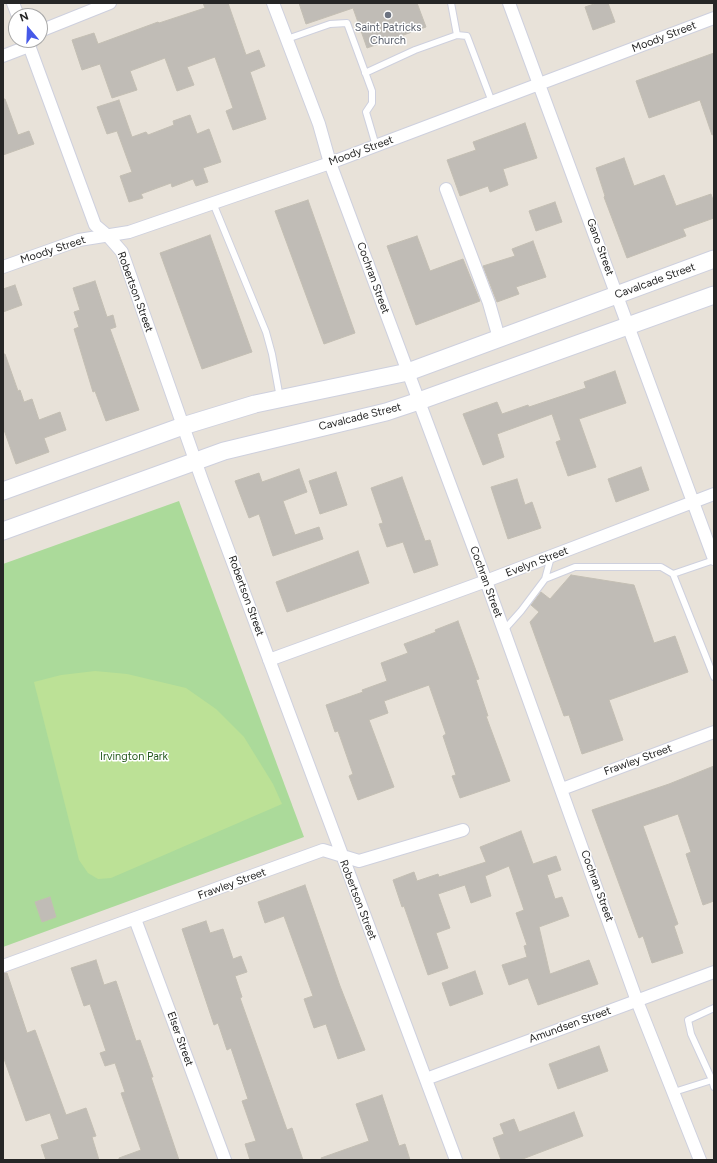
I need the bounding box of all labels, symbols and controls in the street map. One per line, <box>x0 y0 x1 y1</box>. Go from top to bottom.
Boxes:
north arrow <box>8 8 48 48</box>
text: N <box>18 10 30 25</box>
marker: Saint Patricks Church <box>383 10 393 20</box>
street label: Moody Street <box>630 19 698 55</box>
place label: Saint Patricks Church <box>355 21 421 47</box>
street label: Moody Street <box>327 133 395 169</box>
street label: Gano Street <box>584 217 616 277</box>
street label: Moody Street <box>19 233 87 267</box>
street label: Cochran Street <box>354 240 392 316</box>
street label: Robertson Street <box>114 250 156 334</box>
street label: Cavalcade Street <box>613 260 697 302</box>
street label: Cavalcade Street <box>317 400 403 434</box>
street label: Cochran Street <box>467 544 505 620</box>
street label: Evelyn Street <box>504 544 570 580</box>
street label: Robertson Street <box>225 554 267 638</box>
street label: Frawley Street <box>602 742 674 778</box>
park label: Irvington Park <box>100 750 168 764</box>
street label: Cochran Street <box>578 848 616 924</box>
street label: Robertson Street <box>337 858 379 942</box>
street label: Frawley Street <box>196 866 268 902</box>
street label: Amundsen Street <box>527 1004 613 1046</box>
street label: Elser Street <box>164 1010 196 1068</box>

